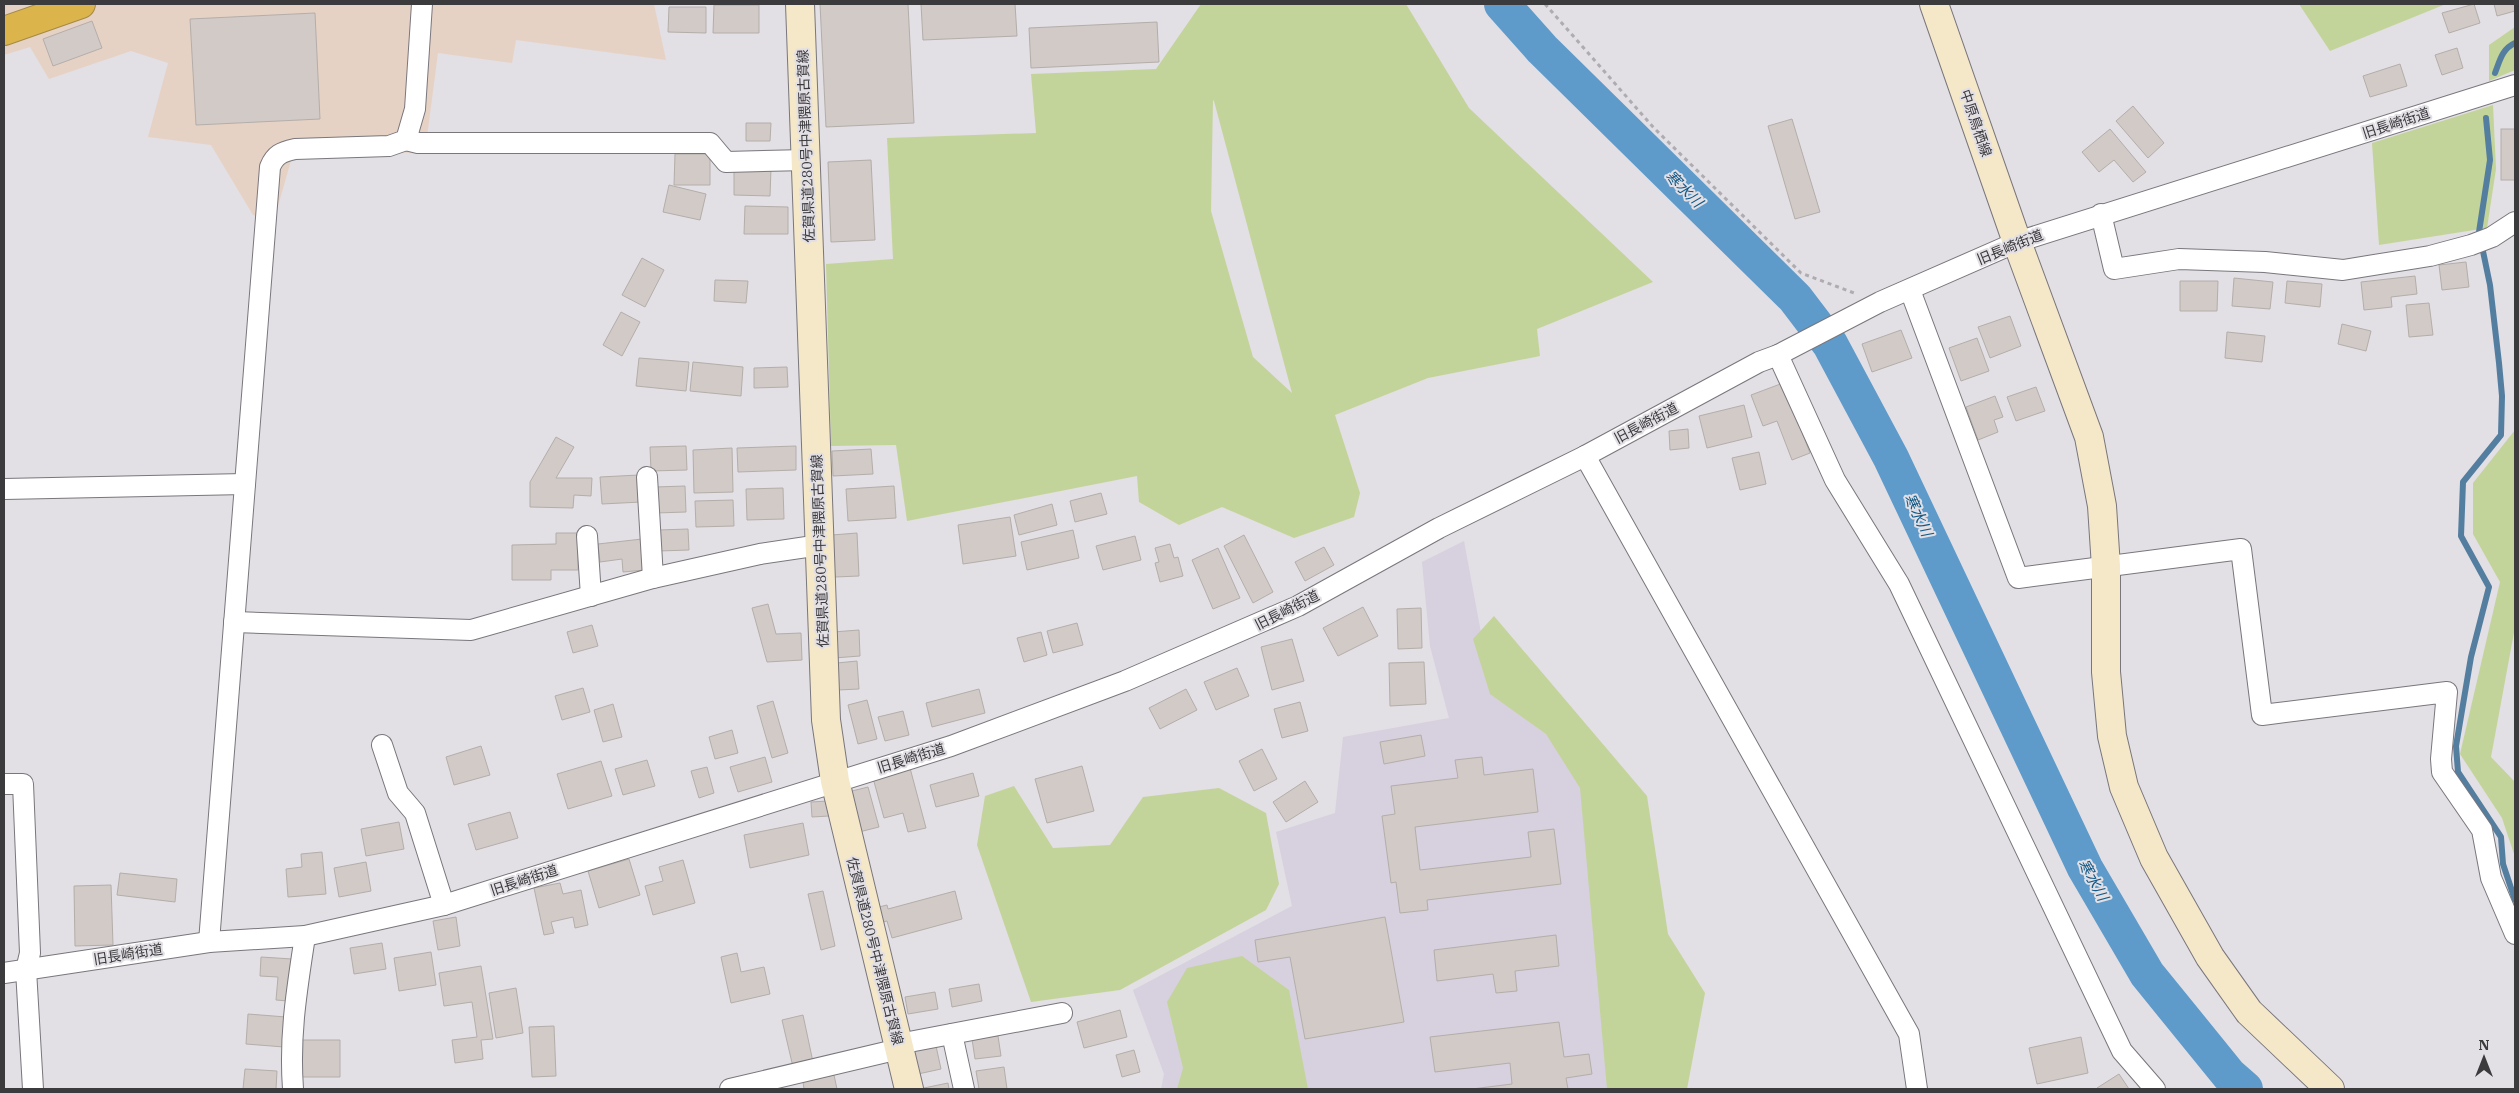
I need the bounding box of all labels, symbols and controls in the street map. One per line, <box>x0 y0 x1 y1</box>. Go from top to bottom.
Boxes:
street label: 佐賀県道280号中津隈原古賀線 <box>794 49 818 243</box>
street label: 中原鳥栖線 <box>1956 87 1996 159</box>
street label: 旧長崎街道 <box>2360 104 2432 142</box>
water label: 寒水川 <box>1662 166 1708 213</box>
street label: 旧長崎街道 <box>1974 226 2046 268</box>
street label: 旧長崎街道 <box>1611 399 1681 447</box>
street label: 佐賀県道280号中津隈原古賀線 <box>808 454 832 648</box>
water label: 寒水川 <box>1900 490 1937 541</box>
street label: 旧長崎街道 <box>1252 586 1322 634</box>
street label: 旧長崎街道 <box>875 739 947 777</box>
street label: 佐賀県道280号中津隈原古賀線 <box>843 855 907 1047</box>
water label: 寒水川 <box>2074 855 2114 906</box>
street label: 旧長崎街道 <box>488 861 560 899</box>
street label: 旧長崎街道 <box>92 940 164 968</box>
north arrow <box>2459 1033 2509 1083</box>
text: N <box>2478 1036 2490 1054</box>

